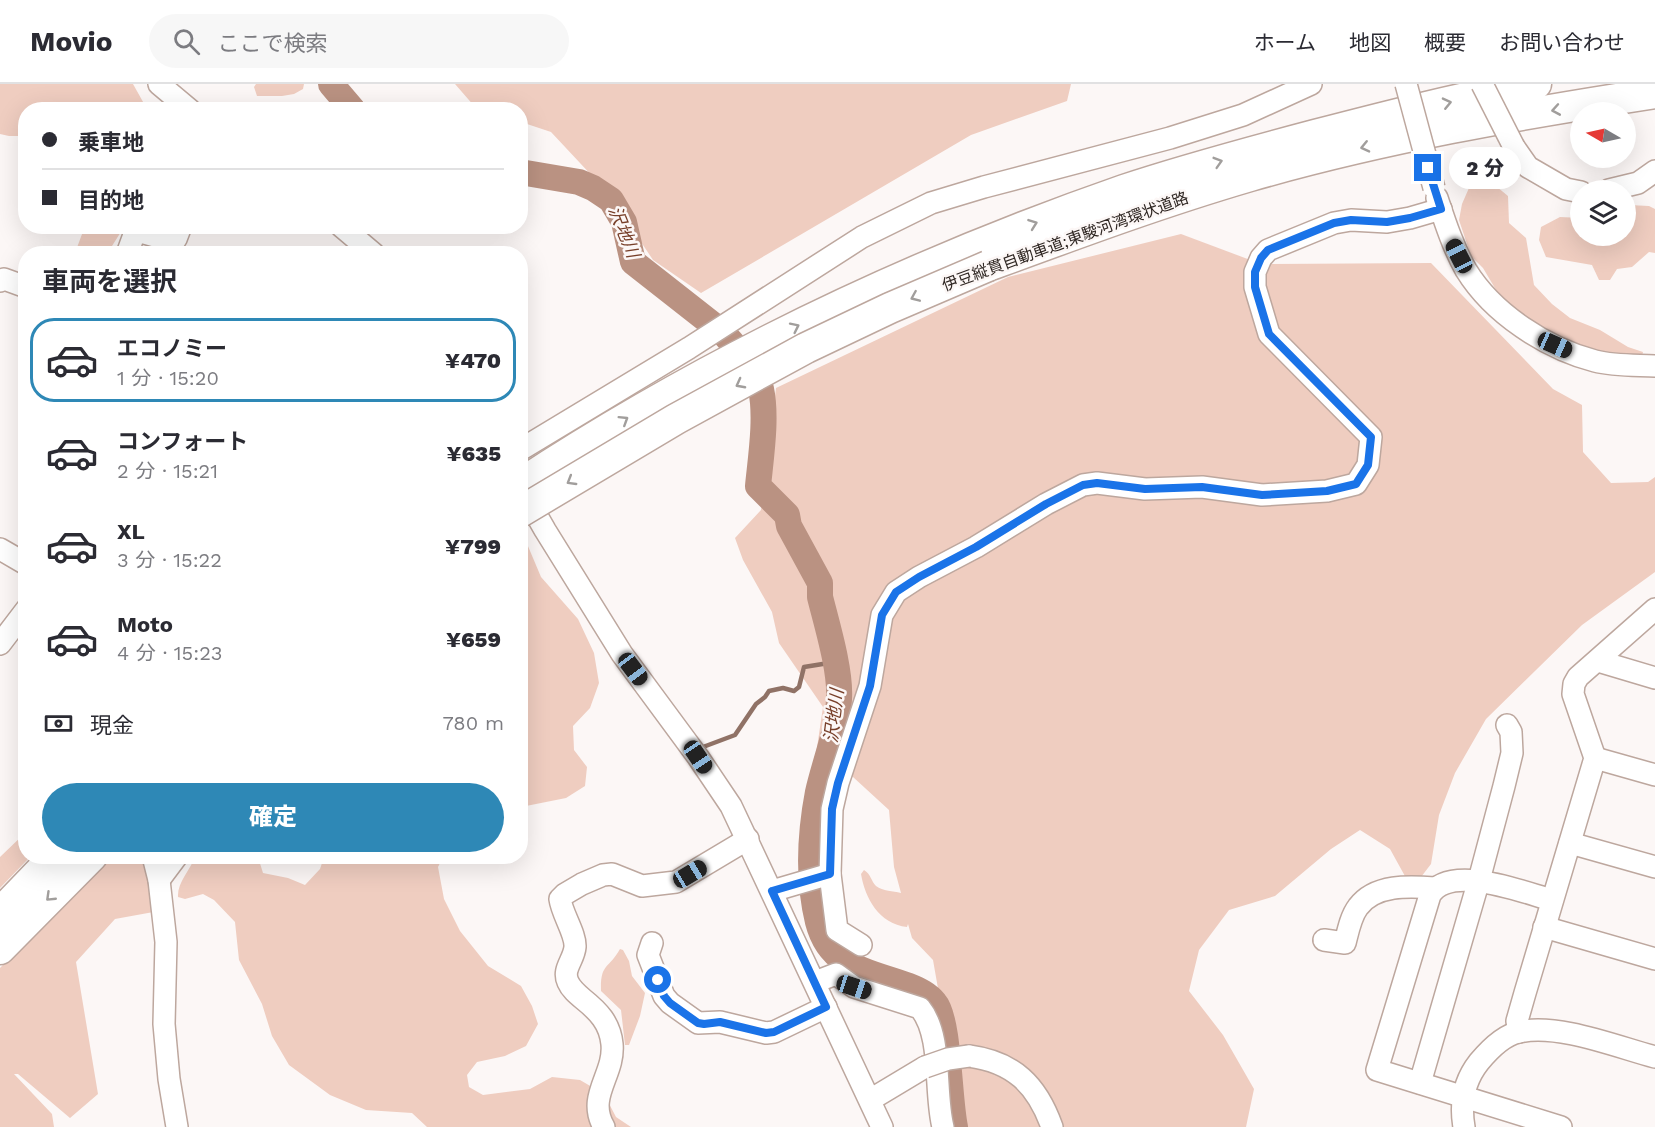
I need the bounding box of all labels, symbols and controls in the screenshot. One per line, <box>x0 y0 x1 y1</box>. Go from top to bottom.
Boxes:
search box <box>149 14 569 68</box>
text: Movio <box>30 25 113 58</box>
icon: search <box>170 25 203 58</box>
text: ホーム <box>1254 30 1316 55</box>
text: 地図 <box>1349 30 1391 55</box>
text: 概要 <box>1424 30 1466 55</box>
text: お問い合わせ <box>1499 30 1625 55</box>
text: ここで検索 <box>218 31 328 56</box>
one-way arrow <box>1442 97 1452 110</box>
north arrow <box>1570 102 1636 168</box>
map controls <box>1570 102 1636 246</box>
one-way arrow <box>1551 103 1561 116</box>
text: 乗車地 <box>78 130 144 155</box>
one-way arrow <box>1360 140 1370 153</box>
callout: 2 分 <box>1449 147 1521 189</box>
route end <box>1414 154 1441 181</box>
text: 2 分 <box>1466 156 1504 180</box>
one-way arrow <box>1212 157 1223 169</box>
button: layers <box>1570 180 1636 246</box>
text: 目的地 <box>78 188 144 213</box>
street label: 伊豆縦貫自動車道;東駿河湾環状道路 <box>939 188 1191 295</box>
water label: 沢地川 <box>605 203 645 263</box>
one-way arrow <box>1027 219 1038 231</box>
car <box>1443 236 1475 276</box>
text: 車両を選択 <box>42 266 177 298</box>
one-way arrow <box>910 290 921 302</box>
one-way arrow <box>788 323 799 334</box>
car <box>1535 329 1575 361</box>
icon: car <box>45 333 99 387</box>
text: エコノミー <box>117 336 227 361</box>
text: ¥470 <box>445 348 501 373</box>
text: 1 分 · 15:20 <box>117 366 219 390</box>
one-way arrow <box>736 377 747 388</box>
one-way arrow <box>618 416 628 428</box>
icon: car <box>45 426 99 480</box>
text: コンフォート <box>117 429 248 454</box>
text: ¥635 <box>446 441 501 466</box>
text: 2 分 · 15:21 <box>117 459 218 483</box>
one-way arrow <box>567 473 577 485</box>
icon: car <box>45 519 99 573</box>
text: XL <box>117 519 145 544</box>
text: ¥799 <box>445 534 501 559</box>
text: 3 分 · 15:22 <box>117 548 222 572</box>
icon: car <box>45 612 99 666</box>
text: Moto <box>117 612 173 637</box>
text: ¥659 <box>446 627 501 652</box>
text: 4 分 · 15:23 <box>117 641 222 665</box>
car <box>615 649 651 689</box>
water label: 沢地川 <box>820 686 847 744</box>
icon: cash <box>42 707 75 740</box>
text: 780 m <box>443 711 504 735</box>
text: 現金 <box>90 713 134 738</box>
car <box>680 737 716 777</box>
button: 確定 <box>42 783 504 852</box>
car <box>670 857 710 891</box>
one-way arrow <box>47 890 58 901</box>
route start <box>644 966 671 993</box>
car <box>834 973 874 1001</box>

